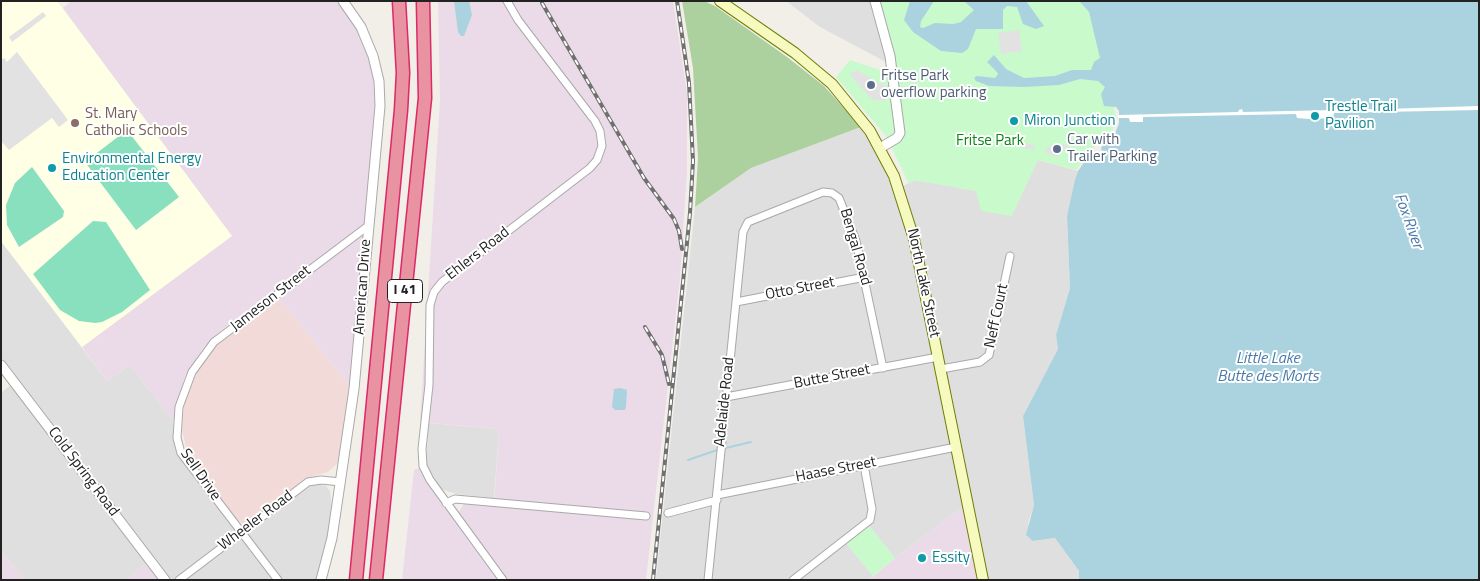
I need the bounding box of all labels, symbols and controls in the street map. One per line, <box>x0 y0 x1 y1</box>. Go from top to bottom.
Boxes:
place label: Fritse Park overflow parking <box>881 67 986 102</box>
marker: Fritse Park overflow parking <box>865 79 877 91</box>
place label: Trestle Trail Pavilion <box>1325 98 1397 133</box>
place label: St. Mary Catholic Schools <box>85 105 188 140</box>
marker: Trestle Trail Pavilion <box>1309 110 1321 122</box>
place label: Miron Junction <box>1024 112 1116 130</box>
marker: Miron Junction <box>1008 115 1020 127</box>
marker: St. Mary Catholic Schools <box>69 117 81 129</box>
place label: Car with Trailer Parking <box>1067 131 1157 166</box>
park label: Fritse Park <box>956 132 1024 150</box>
marker: Car with Trailer Parking <box>1051 143 1063 155</box>
place label: Environmental Energy Education Center <box>62 150 201 185</box>
marker: Environmental Energy Education Center <box>46 162 58 174</box>
water label: Fox River <box>1389 191 1427 251</box>
street label: Bengal Road <box>835 206 875 288</box>
street label: Ehlers Road <box>443 224 513 284</box>
street label: North Lake Street <box>903 227 943 339</box>
street label: American Drive <box>351 239 375 335</box>
street label: Jameson Street <box>227 262 315 336</box>
street label: Otto Street <box>764 273 836 305</box>
road number: I 41 <box>388 280 422 302</box>
street label: Neff Court <box>981 282 1013 350</box>
water label: Little Lake Butte des Morts <box>1217 349 1319 387</box>
street label: Adelaide Road <box>711 356 739 448</box>
street label: Butte Street <box>792 361 872 393</box>
street label: Cold Spring Road <box>44 424 122 520</box>
street label: Sell Drive <box>176 446 224 504</box>
street label: Haase Street <box>794 453 878 487</box>
street label: Wheeler Road <box>215 487 297 555</box>
place label: Essity <box>932 549 970 567</box>
marker: Essity <box>916 552 928 564</box>

